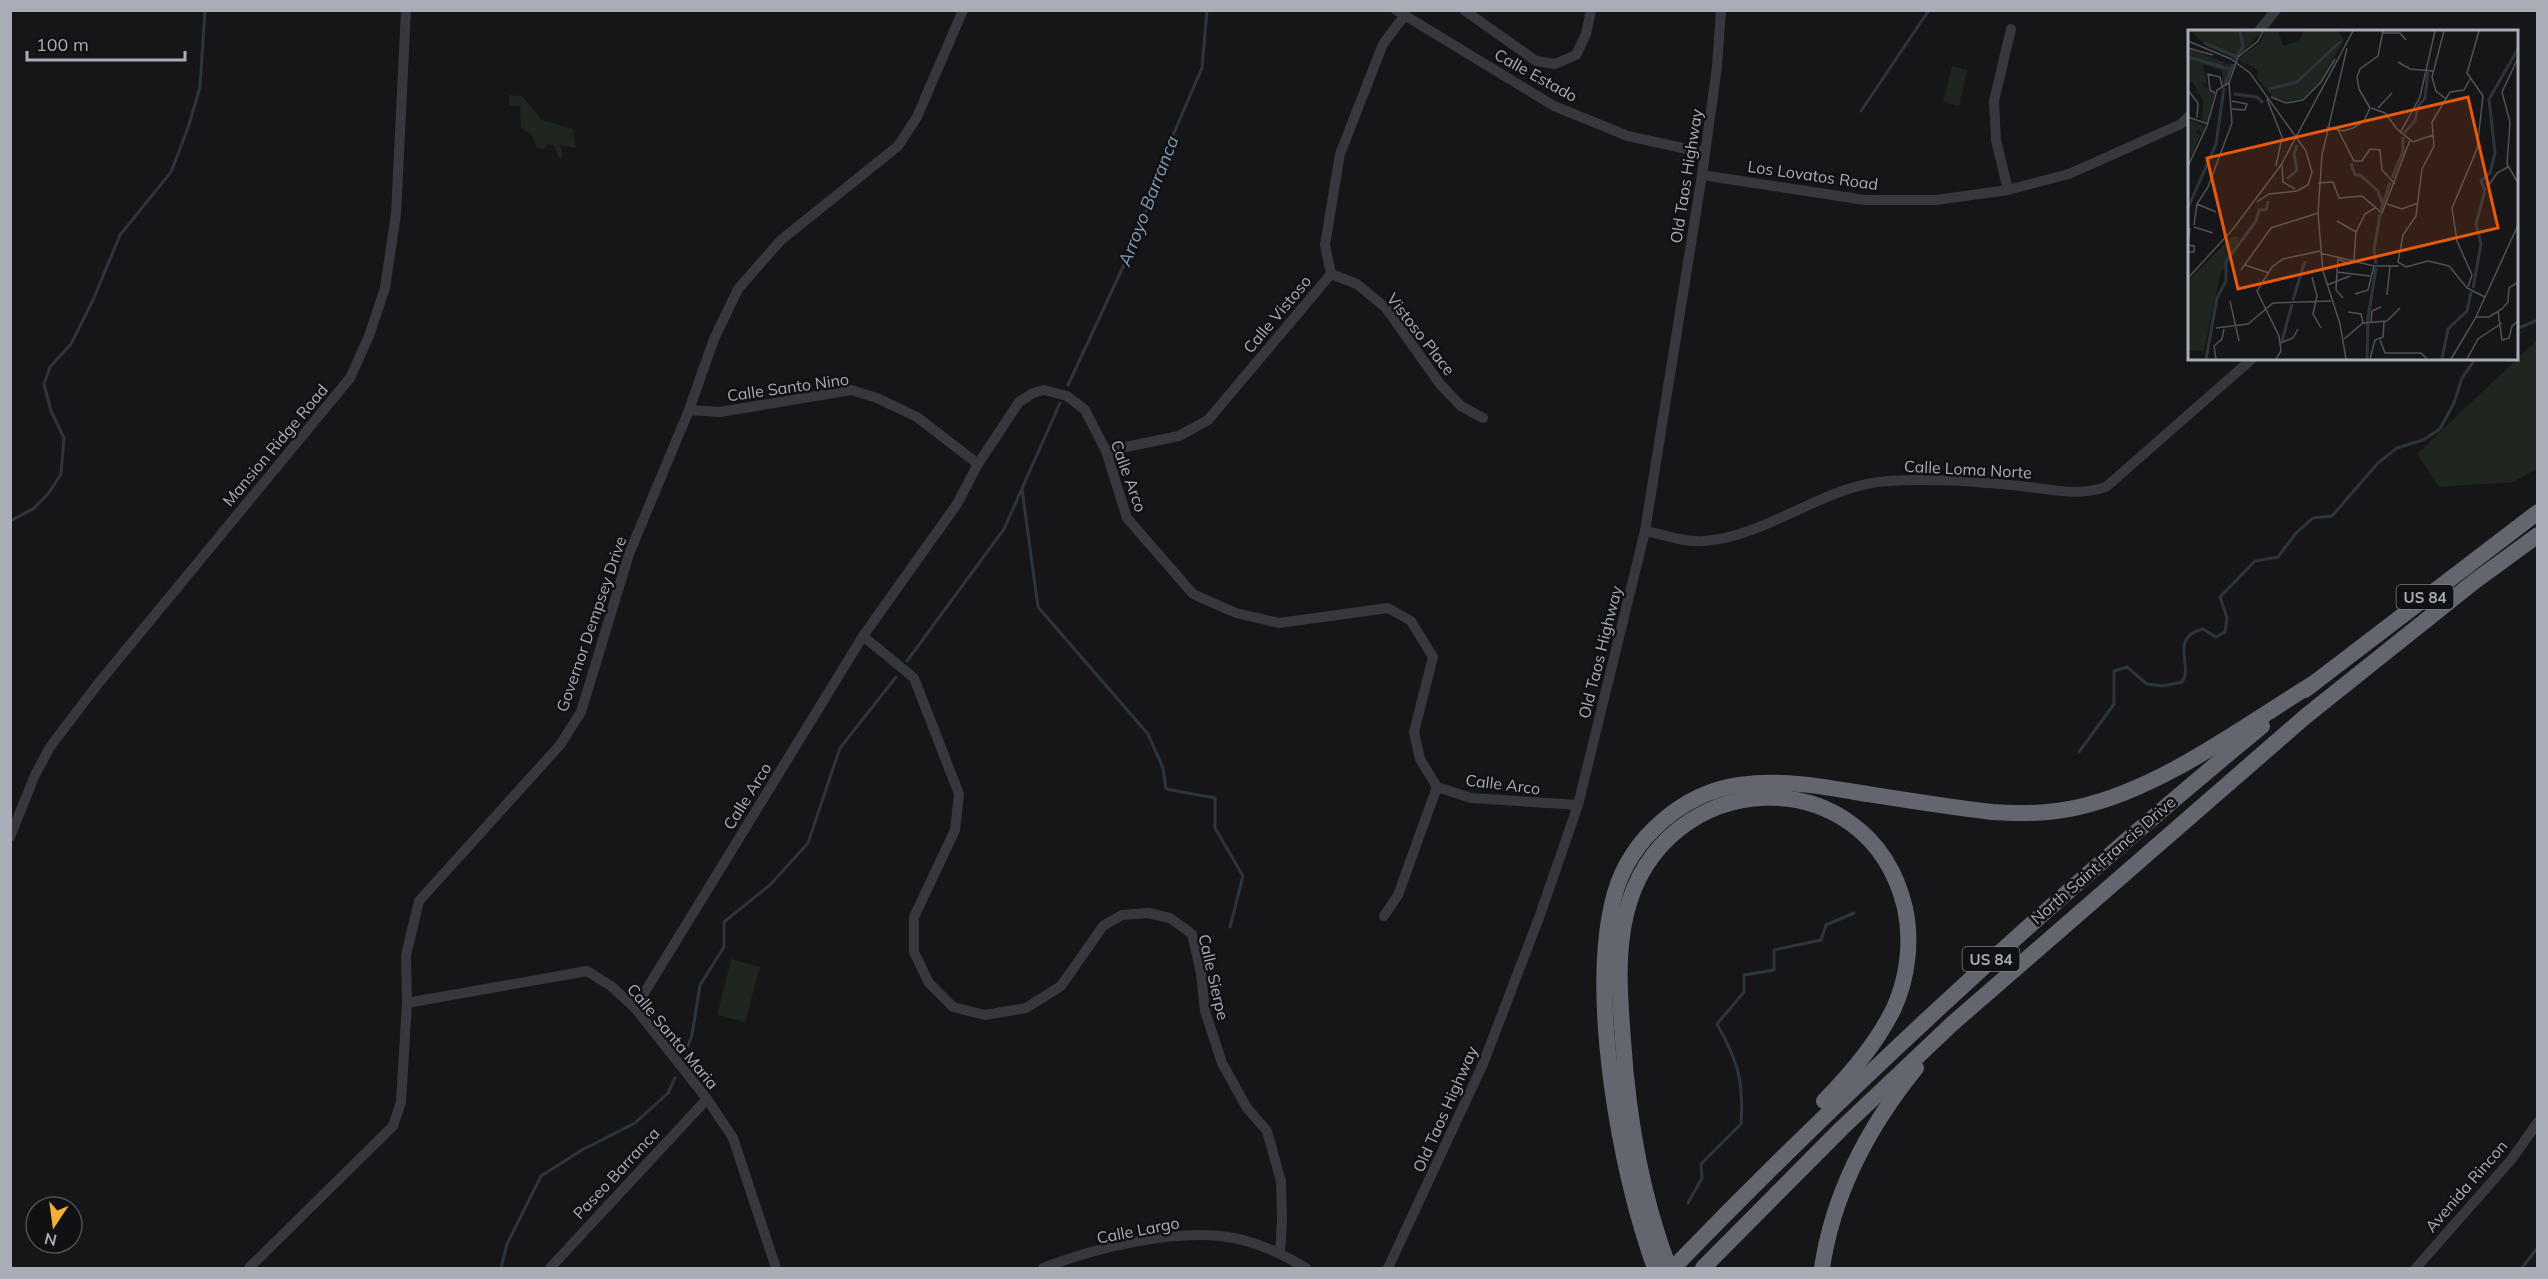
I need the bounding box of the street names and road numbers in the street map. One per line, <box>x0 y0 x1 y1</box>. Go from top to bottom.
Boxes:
street label: Calle Estado <box>1491 44 1581 106</box>
street label: Old Taos Highway <box>1665 107 1707 245</box>
street label: Los Lovatos Road <box>1747 156 1879 194</box>
street label: Calle Vistoso <box>1239 271 1315 357</box>
street label: Vistoso Place <box>1383 289 1459 379</box>
street label: Calle Santo Nino <box>726 369 850 405</box>
street label: Mansion Ridge Road <box>218 380 332 510</box>
street label: Calle Arco <box>1107 437 1151 515</box>
street label: Calle Loma Norte <box>1904 456 2032 482</box>
street label: Governor Dempsey Drive <box>552 534 630 714</box>
street label: Old Taos Highway <box>1574 583 1626 720</box>
road number: US 84 <box>2396 585 2454 609</box>
street label: Calle Arco <box>719 759 775 833</box>
street label: Calle Arco <box>1464 769 1542 799</box>
street label: North Saint Francis Drive <box>2027 792 2179 928</box>
street label: Calle Sierpe <box>1194 932 1234 1022</box>
road number: US 84 <box>1962 947 2020 971</box>
street label: Calle Santa Maria <box>623 979 723 1093</box>
street label: Old Taos Highway <box>1408 1042 1482 1175</box>
street label: Paseo Barranca <box>568 1123 664 1223</box>
street label: Avenida Rincon <box>2421 1136 2511 1236</box>
street label: Calle Largo <box>1095 1212 1181 1248</box>

